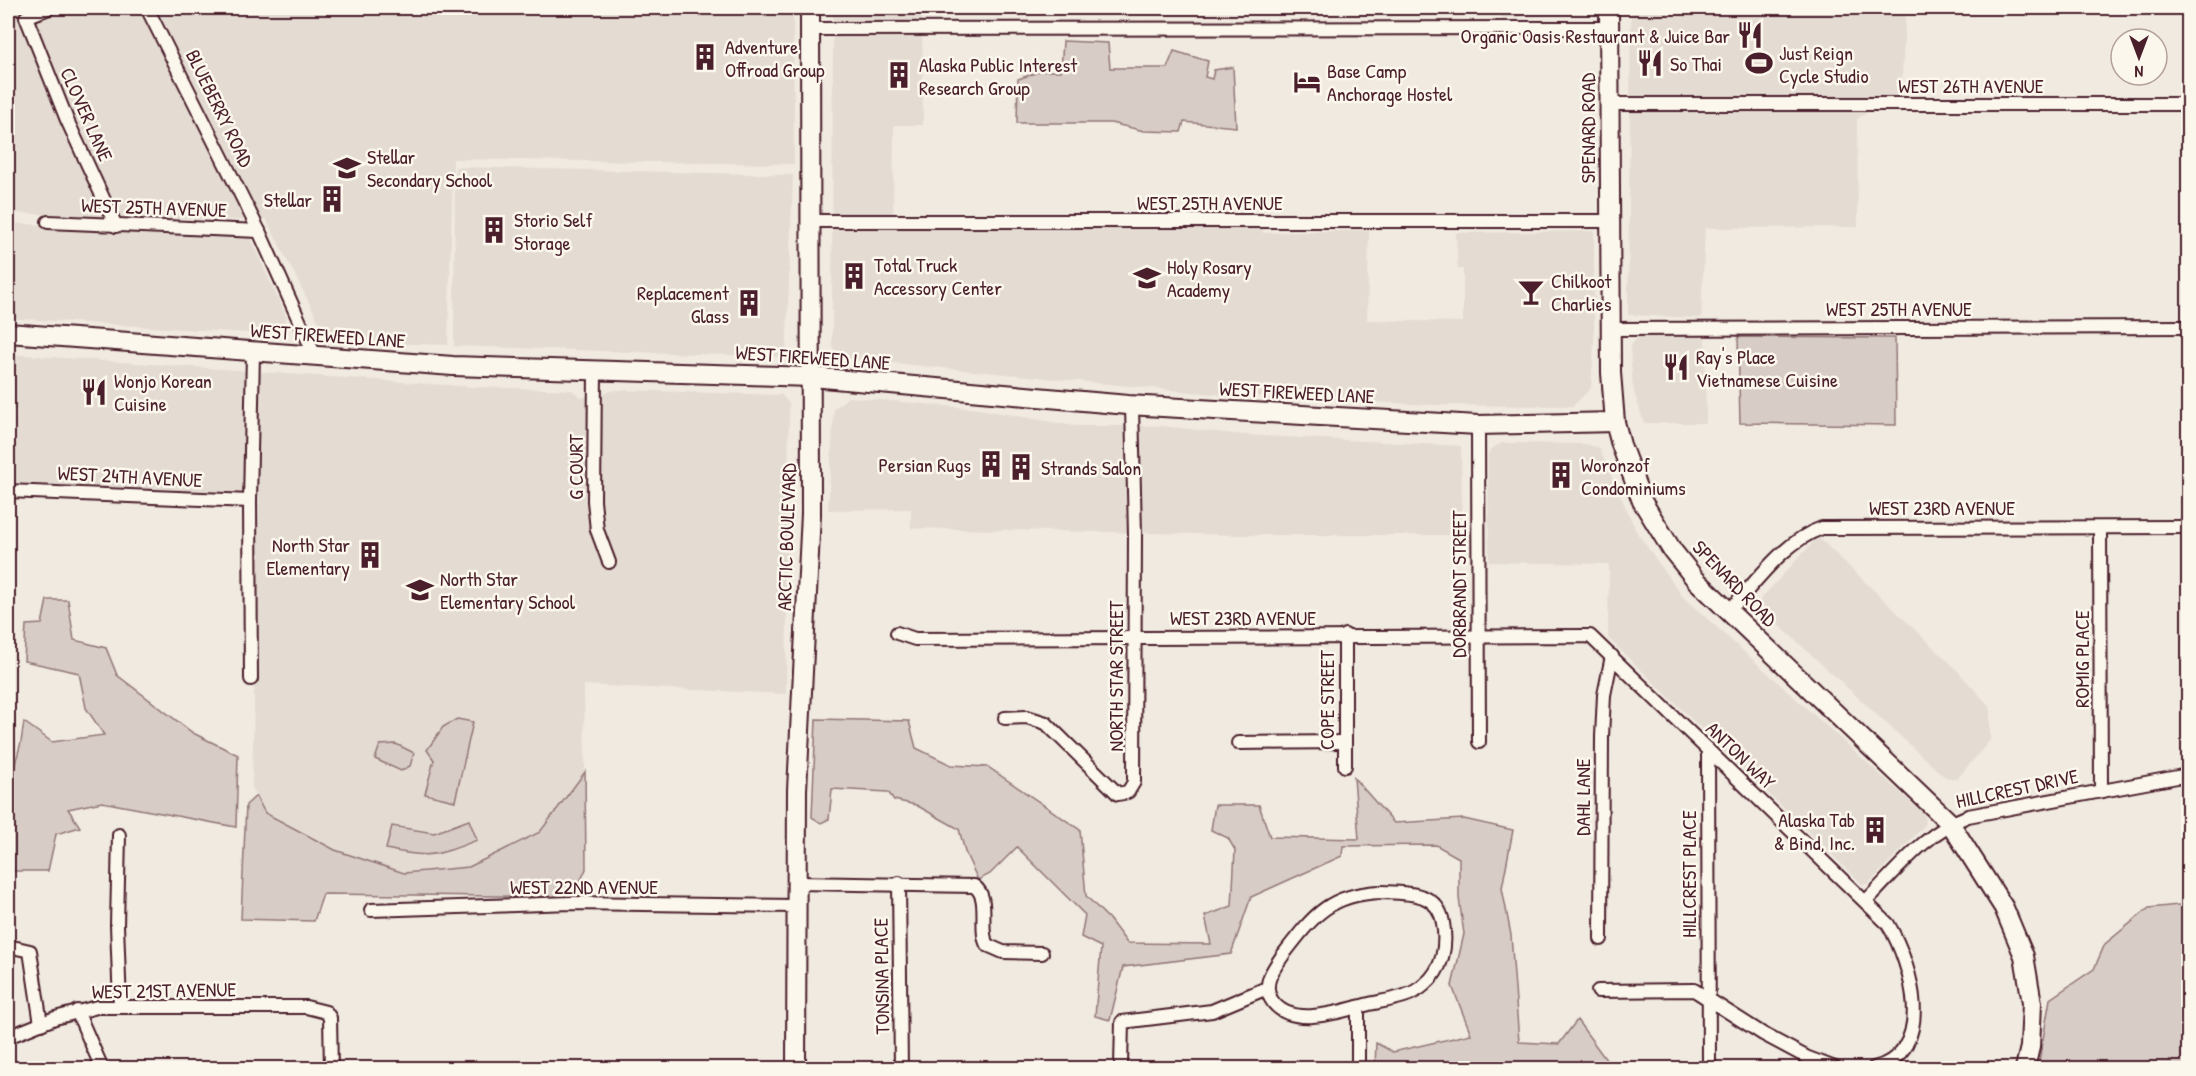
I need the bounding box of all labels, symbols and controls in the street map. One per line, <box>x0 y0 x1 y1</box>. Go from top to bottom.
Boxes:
restaurant icon: Organic Oasis Restaurant & Juice Bar <box>1735 20 1765 50</box>
place label: Organic Oasis Restaurant & Juice Bar <box>1461 22 1730 49</box>
north arrow <box>2109 27 2169 87</box>
place label: Adventure Offroad Group <box>725 33 825 83</box>
place label: Just Reign Cycle Studio <box>1779 39 1868 89</box>
building icon: Adventure Offroad Group <box>690 42 720 72</box>
street label: BLUEBERRY ROAD <box>180 45 260 172</box>
restaurant icon: So Thai <box>1635 48 1665 78</box>
sports icon: Just Reign Cycle Studio <box>1744 48 1774 78</box>
place label: So Thai <box>1670 50 1722 77</box>
place label: Alaska Public Interest Research Group <box>919 51 1078 101</box>
place label: Base Camp Anchorage Hostel <box>1327 57 1453 107</box>
building icon: Alaska Public Interest Research Group <box>884 60 914 90</box>
text: N <box>2134 61 2143 83</box>
street label: CLOVER LANE <box>54 63 120 165</box>
hotel icon: Base Camp Anchorage Hostel <box>1292 67 1322 97</box>
street label: SPENARD ROAD <box>1574 72 1601 183</box>
street label: WEST 26TH AVENUE <box>1898 72 2044 99</box>
place label: Stellar Secondary School <box>367 143 493 193</box>
school or university icon: Stellar Secondary School <box>332 153 362 183</box>
building icon: Stellar <box>317 184 347 214</box>
place label: Stellar <box>264 186 312 213</box>
street label: WEST 25TH AVENUE <box>1137 189 1283 216</box>
street label: WEST 25TH AVENUE <box>81 191 227 223</box>
place label: Storio Self Storage <box>514 206 593 256</box>
building icon: Storio Self Storage <box>479 215 509 245</box>
place label: Total Truck Accessory Center <box>874 251 1002 301</box>
place label: Holy Rosary Academy <box>1167 253 1252 303</box>
building icon: Total Truck Accessory Center <box>839 261 869 291</box>
school or university icon: Holy Rosary Academy <box>1132 263 1162 293</box>
place label: Chilkoot Charlies <box>1551 267 1613 317</box>
bar icon: Chilkoot Charlies <box>1516 277 1546 307</box>
place label: Replacement Glass <box>637 279 730 329</box>
building icon: Replacement Glass <box>734 288 764 318</box>
street label: WEST 25TH AVENUE <box>1826 295 1972 322</box>
street label: WEST FIREWEED LANE <box>250 316 407 354</box>
street label: WEST FIREWEED LANE <box>735 338 892 376</box>
place label: Ray's Place Vietnamese Cuisine <box>1696 343 1838 393</box>
restaurant icon: Ray's Place Vietnamese Cuisine <box>1661 352 1691 382</box>
place label: Wonjo Korean Cuisine <box>114 367 212 417</box>
street label: WEST FIREWEED LANE <box>1219 374 1375 410</box>
restaurant icon: Wonjo Korean Cuisine <box>79 377 109 407</box>
street label: G COURT <box>562 434 589 500</box>
building icon: Persian Rugs <box>976 449 1006 479</box>
place label: Persian Rugs <box>878 451 971 478</box>
place label: Woronzof Condominiums <box>1581 451 1686 501</box>
building icon: Strands Salon <box>1006 452 1036 482</box>
place label: Strands Salon <box>1041 454 1141 481</box>
street label: WEST 24TH AVENUE <box>57 459 203 493</box>
building icon: Woronzof Condominiums <box>1546 460 1576 490</box>
street label: ARCTIC BOULEVARD <box>770 462 802 611</box>
street label: WEST 23RD AVENUE <box>1869 494 2015 521</box>
street label: DORBRANDT STREET <box>1445 510 1472 658</box>
place label: North Star Elementary <box>266 531 350 581</box>
street label: SPENARD ROAD <box>1687 534 1783 633</box>
building icon: North Star Elementary <box>355 540 385 570</box>
place label: North Star Elementary School <box>440 565 576 615</box>
school or university icon: North Star Elementary School <box>405 575 435 605</box>
street label: NORTH STAR STREET <box>1102 600 1129 751</box>
street label: WEST 23RD AVENUE <box>1170 604 1316 631</box>
street label: ROMIG PLACE <box>2068 610 2095 708</box>
street label: COPE STREET <box>1313 649 1340 750</box>
street label: ANTON WAY <box>1700 715 1782 795</box>
street label: DAHL LANE <box>1569 758 1596 836</box>
street label: HILLCREST DRIVE <box>1953 762 2081 814</box>
place label: Alaska Tab & Bind, Inc. <box>1774 806 1855 856</box>
street label: HILLCREST PLACE <box>1675 810 1702 938</box>
building icon: Alaska Tab & Bind, Inc. <box>1860 815 1890 845</box>
street label: WEST 22ND AVENUE <box>510 873 658 900</box>
street label: TONSINA PLACE <box>866 917 896 1035</box>
street label: WEST 21ST AVENUE <box>92 975 237 1005</box>

